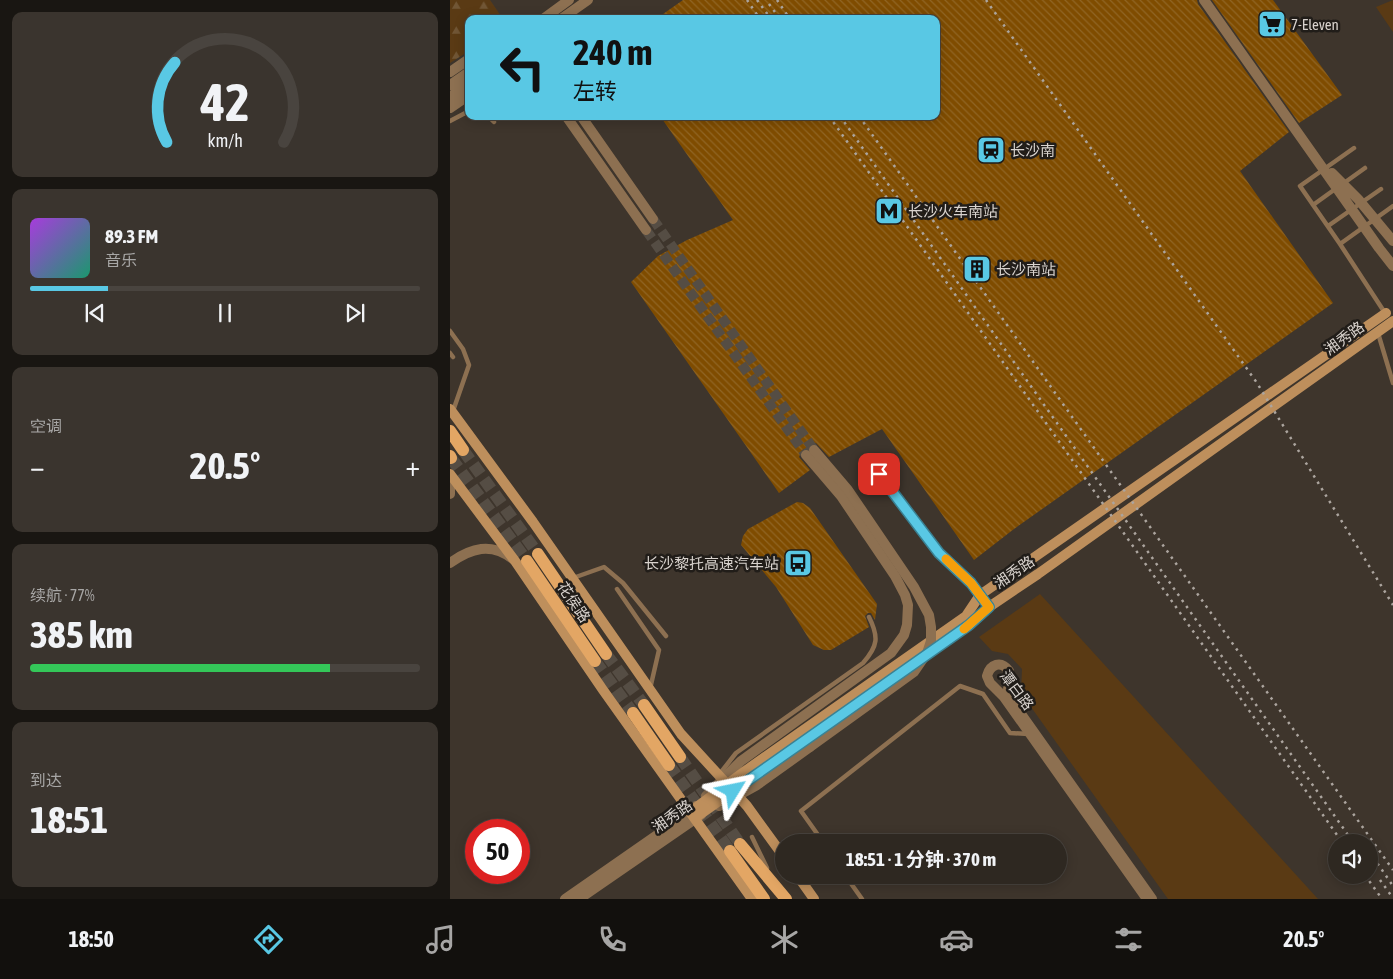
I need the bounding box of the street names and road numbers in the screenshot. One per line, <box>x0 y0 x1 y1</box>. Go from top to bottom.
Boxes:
street label: 湘秀路 <box>1321 318 1367 358</box>
street label: 湘秀路 <box>991 552 1037 592</box>
street label: 花侯路 <box>554 579 594 625</box>
street label: 潭白路 <box>997 667 1037 713</box>
street label: 湘秀路 <box>649 796 695 836</box>

